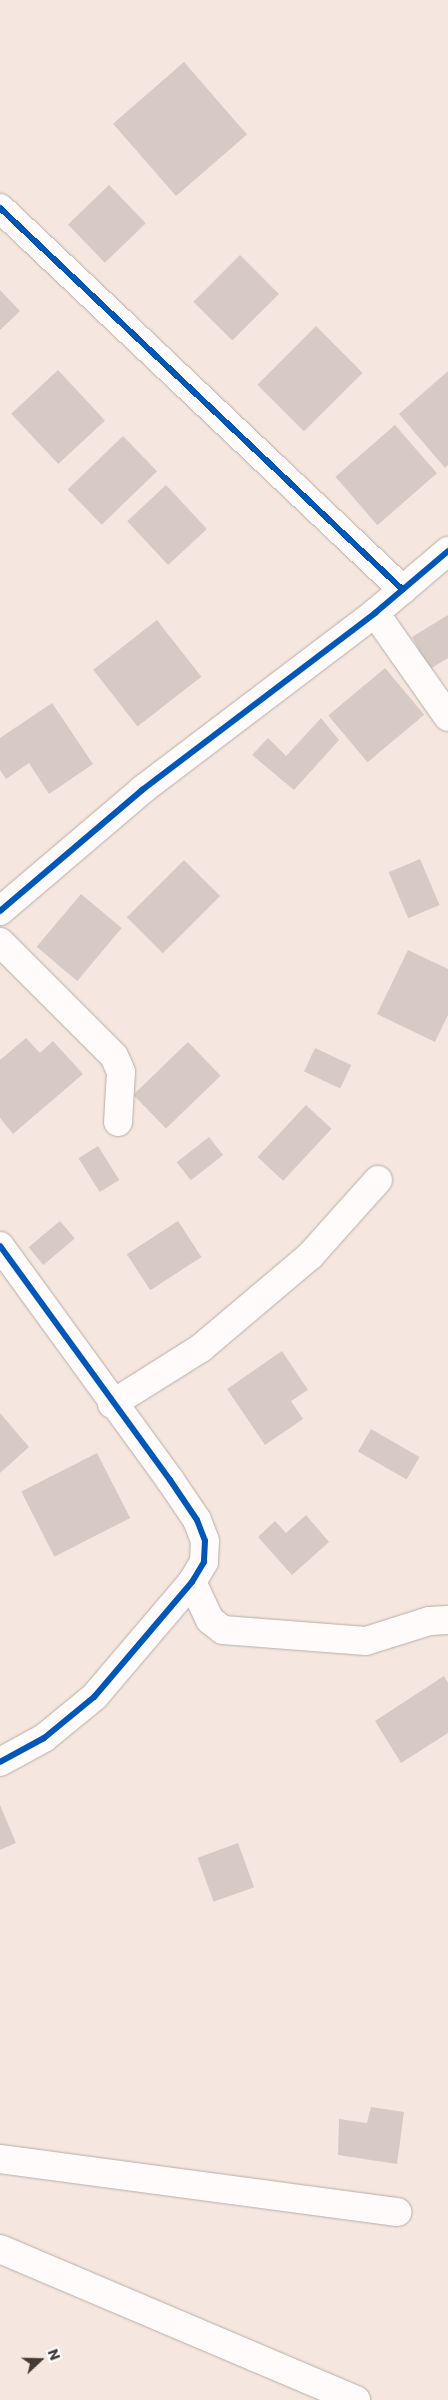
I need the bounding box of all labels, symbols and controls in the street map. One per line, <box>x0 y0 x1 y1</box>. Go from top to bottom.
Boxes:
north arrow <box>15 2335 65 2385</box>
text: N <box>43 2346 65 2363</box>

